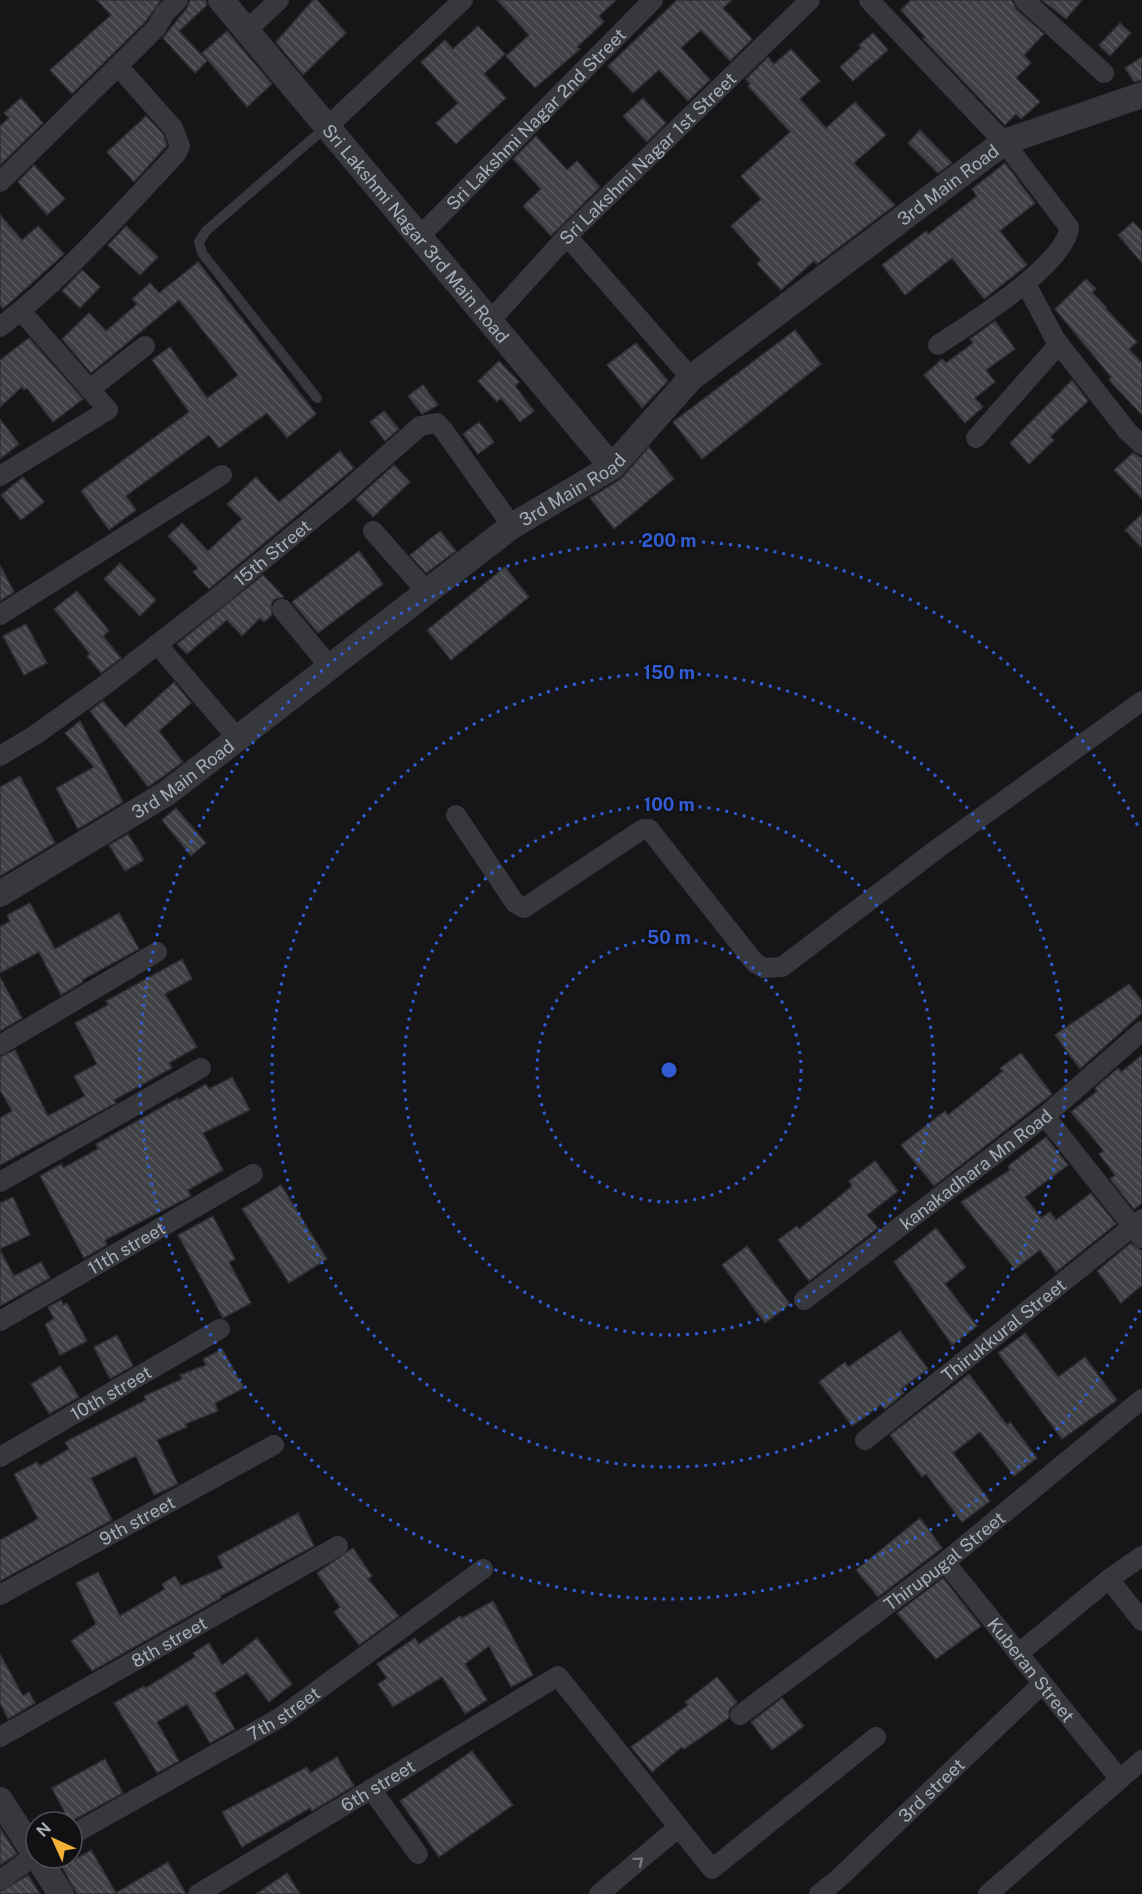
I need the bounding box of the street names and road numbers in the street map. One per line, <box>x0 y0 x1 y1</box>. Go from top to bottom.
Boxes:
street label: Sri Lakshmi Nagar 2nd Street <box>442 24 630 214</box>
street label: Sri Lakshmi Nagar 1st Street <box>554 68 740 248</box>
street label: Sri Lakshmi Nagar 3rd Main Road <box>319 119 514 347</box>
street label: 3rd Main Road <box>893 140 1002 229</box>
street label: 3rd Main Road <box>515 449 630 530</box>
street label: 15th Street <box>229 515 315 590</box>
street label: 3rd Main Road <box>128 735 238 823</box>
street label: kanakadhara Mn Road <box>896 1104 1056 1234</box>
street label: 11th street <box>84 1217 169 1278</box>
street label: Thirukkural Street <box>937 1274 1070 1386</box>
street label: 10th street <box>66 1361 155 1424</box>
street label: 9th street <box>95 1491 178 1549</box>
street label: Thirupugal Street <box>880 1507 1009 1614</box>
street label: 8th street <box>127 1612 210 1671</box>
street label: Kuberan Street <box>984 1613 1079 1726</box>
street label: 7th street <box>243 1682 324 1744</box>
street label: 3rd street <box>894 1754 968 1826</box>
street label: 6th street <box>337 1755 418 1816</box>

